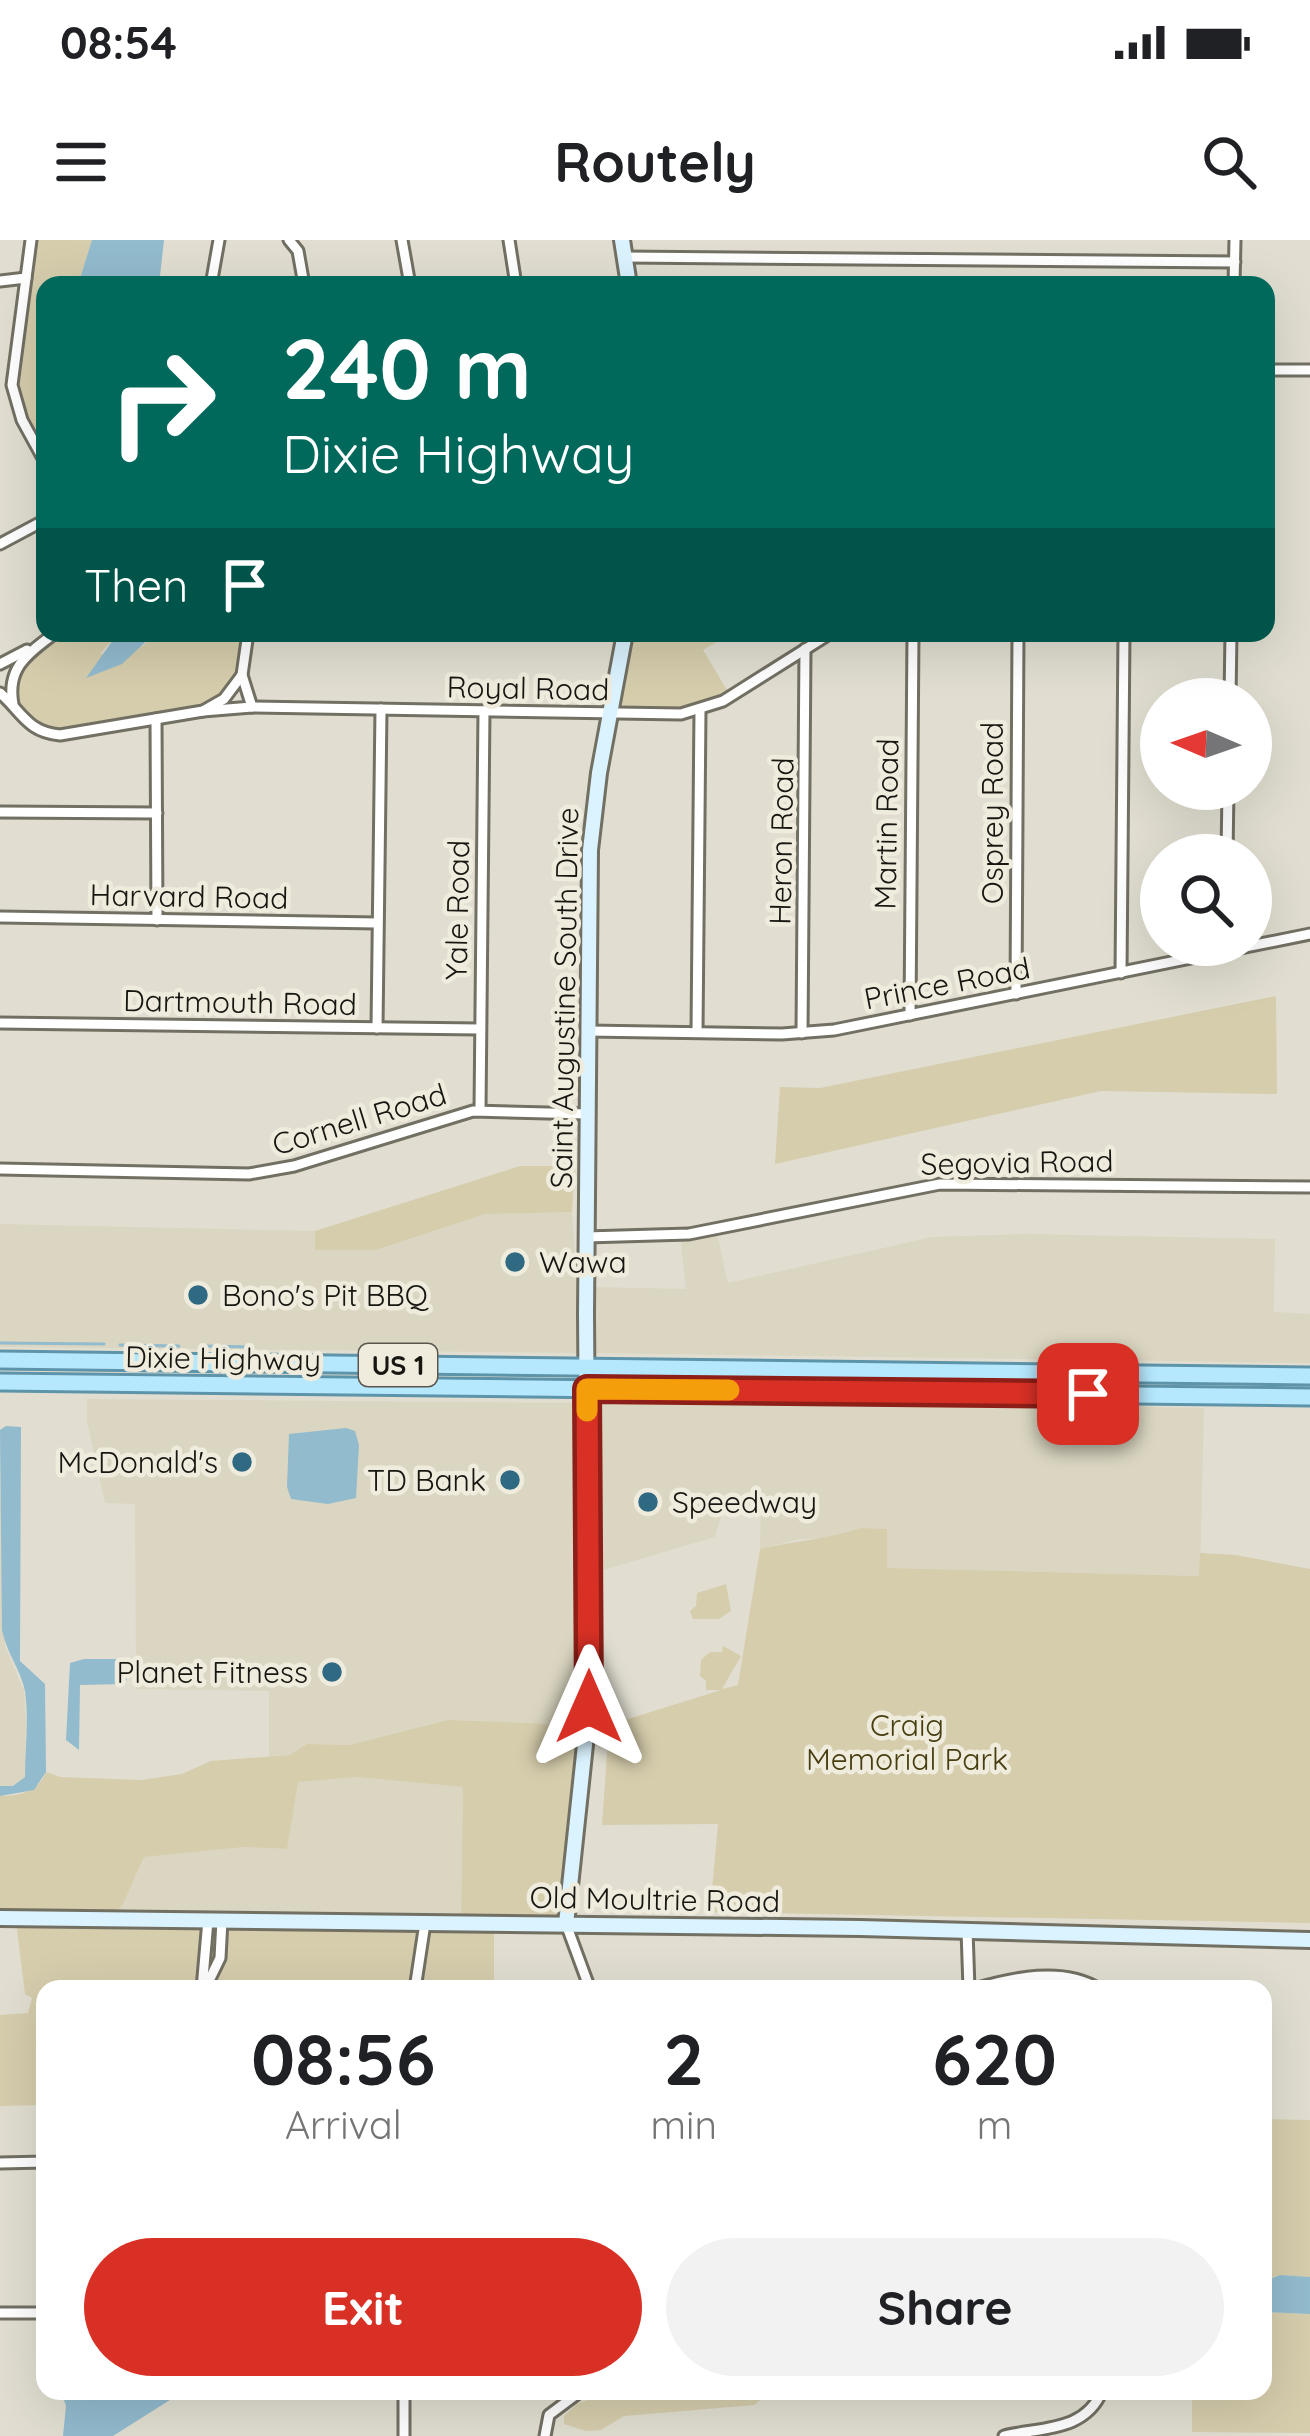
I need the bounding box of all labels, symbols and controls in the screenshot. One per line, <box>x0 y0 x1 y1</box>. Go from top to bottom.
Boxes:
text: 08:54 <box>60 14 177 70</box>
text: Routely <box>554 128 756 196</box>
icon: menu <box>48 129 114 195</box>
icon: search <box>1196 129 1262 195</box>
text: 240 m <box>282 315 532 420</box>
icon: right <box>84 324 240 480</box>
text: Dixie Highway <box>282 419 634 487</box>
icon: arrive <box>212 552 278 618</box>
text: Then <box>84 557 188 613</box>
street label: Royal Road <box>446 668 610 708</box>
north arrow <box>1140 678 1272 810</box>
map controls <box>1140 678 1272 966</box>
street label: Osprey Road <box>973 722 1011 904</box>
street label: Martin Road <box>866 738 906 910</box>
street label: Heron Road <box>761 757 801 925</box>
street label: Saint Augustine South Drive <box>542 807 586 1189</box>
button: search <box>1140 834 1272 966</box>
street label: Yale Road <box>437 840 477 980</box>
street label: Harvard Road <box>89 875 289 917</box>
street label: Prince Road <box>861 948 1033 1018</box>
street label: Dartmouth Road <box>123 981 357 1023</box>
street label: Cornell Road <box>267 1075 451 1163</box>
street label: Segovia Road <box>920 1141 1114 1183</box>
place label: Wawa <box>539 1243 627 1281</box>
marker: Wawa <box>502 1249 528 1275</box>
place label: Bono's Pit BBQ <box>222 1276 429 1314</box>
marker: Bono's Pit BBQ <box>185 1282 211 1308</box>
street label: Dixie Highway <box>125 1337 321 1379</box>
pin <box>1037 1343 1139 1445</box>
road number: US 1 <box>359 1344 437 1386</box>
icon: arrive <box>1055 1361 1121 1427</box>
place label: McDonald's <box>58 1443 218 1481</box>
marker: McDonald's <box>229 1449 255 1475</box>
place label: TD Bank <box>367 1461 486 1499</box>
marker: TD Bank <box>497 1467 523 1493</box>
place label: Speedway <box>672 1483 817 1521</box>
marker: Speedway <box>635 1489 661 1515</box>
position arrow <box>526 1644 652 1770</box>
place label: Planet Fitness <box>116 1653 308 1691</box>
marker: Planet Fitness <box>319 1659 345 1685</box>
park label: Craig Memorial Park <box>806 1706 1008 1778</box>
street label: Old Moultrie Road <box>529 1878 781 1920</box>
text: 08:56 <box>251 2013 436 2103</box>
text: 2 <box>663 2013 704 2103</box>
text: 620 <box>932 2013 1057 2103</box>
text: Arrival <box>285 2100 402 2149</box>
text: min <box>651 2100 717 2149</box>
text: m <box>977 2100 1012 2149</box>
button: Exit <box>84 2238 642 2376</box>
button: Share <box>666 2238 1224 2376</box>

